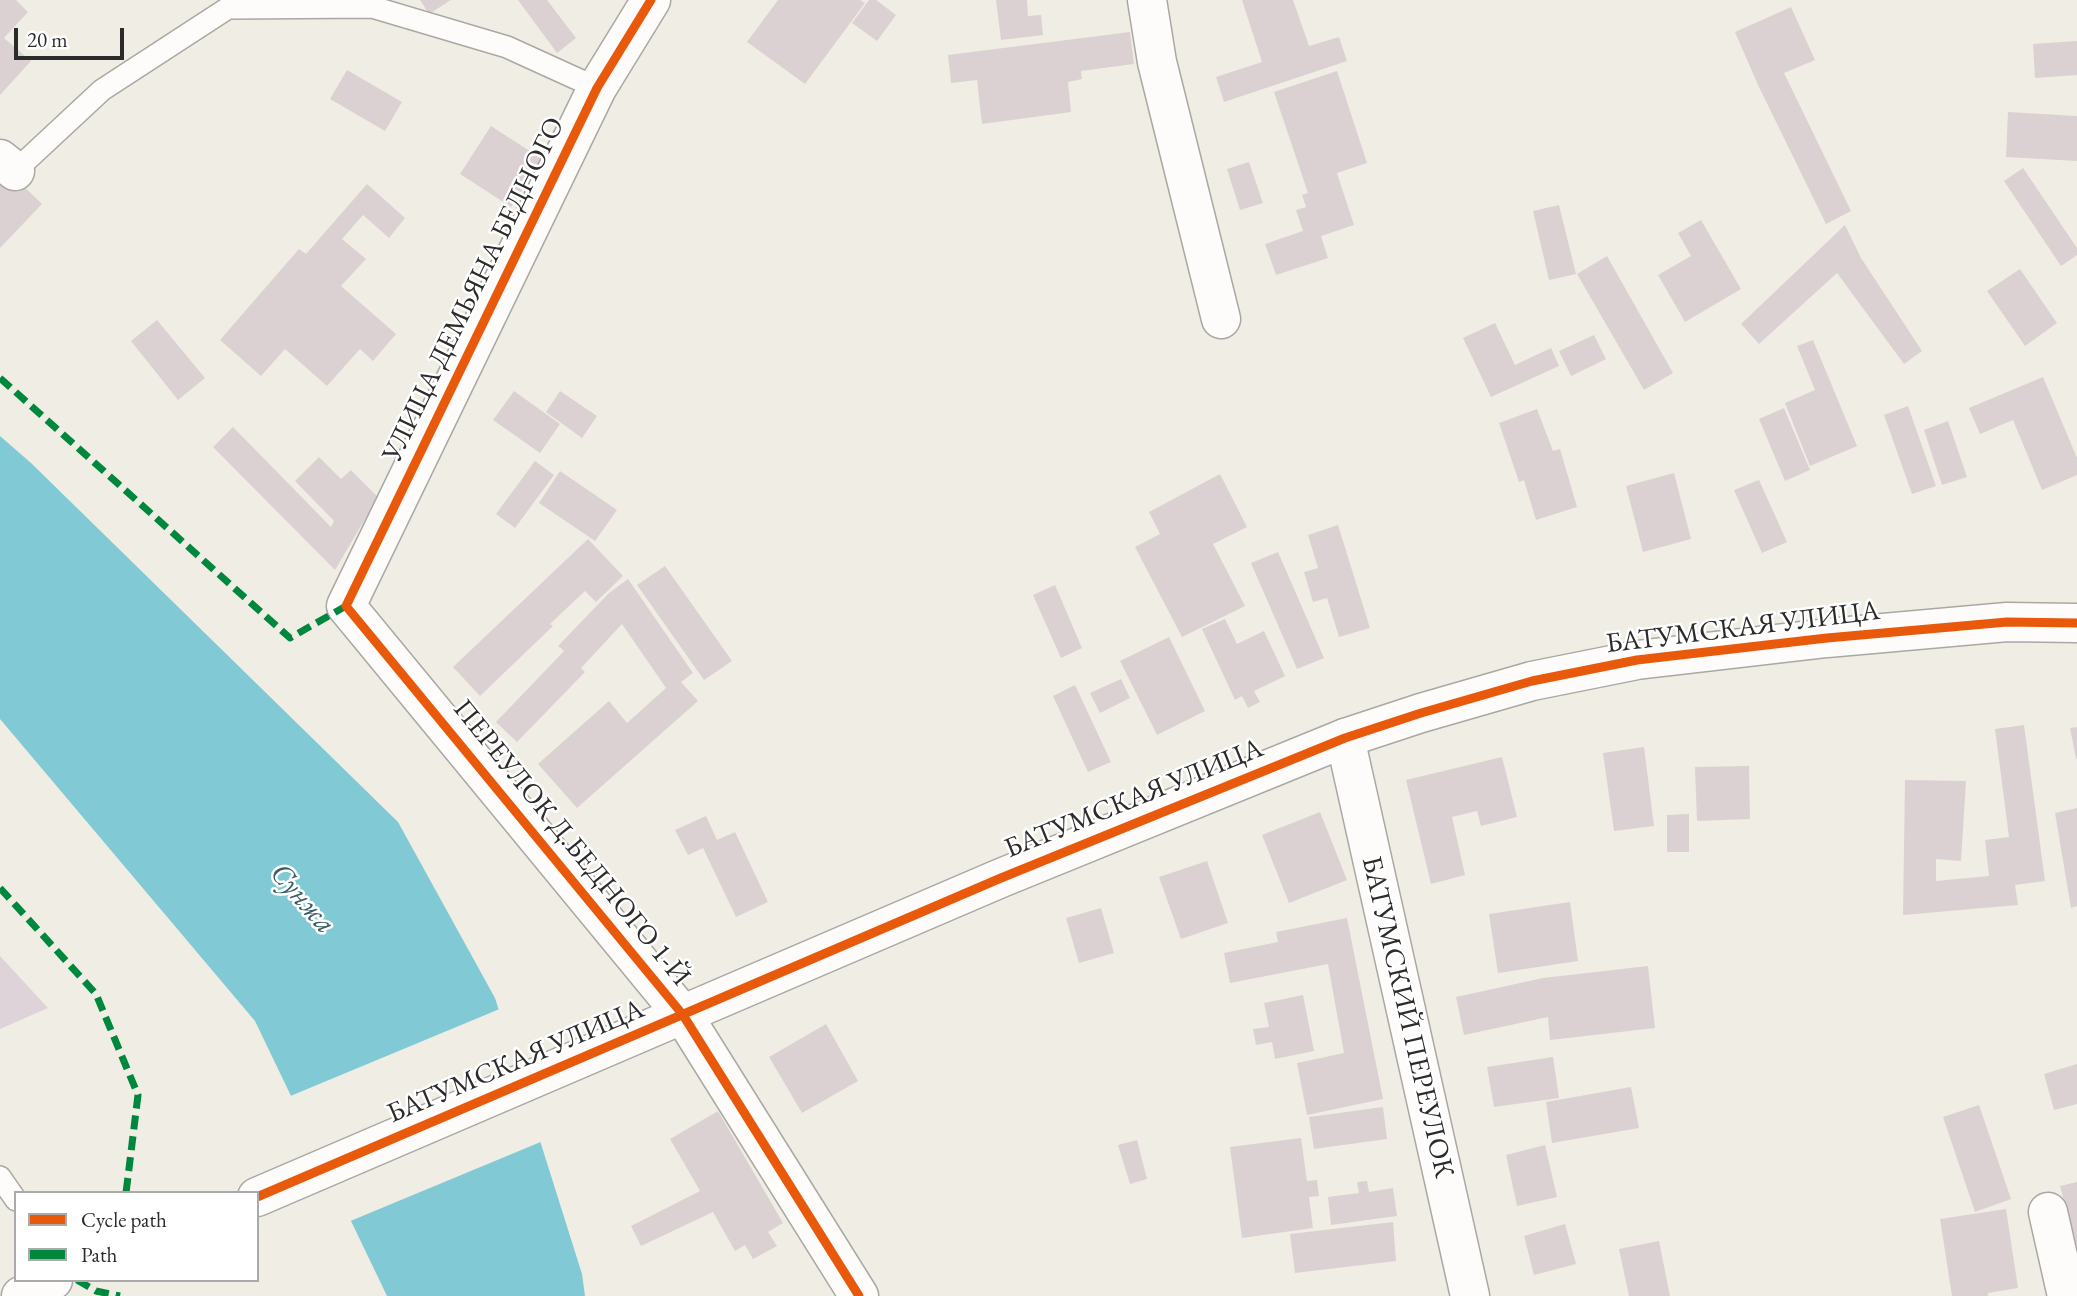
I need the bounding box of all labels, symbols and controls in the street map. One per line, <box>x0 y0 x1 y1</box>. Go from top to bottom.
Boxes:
scale bar <box>18 14 128 58</box>
text: 20 m <box>27 26 68 53</box>
street label: УЛИЦА ДЕМЬЯНА БЕДНОГО <box>376 112 572 468</box>
street label: БАТУМСКАЯ УЛИЦА <box>1604 595 1882 661</box>
street label: ПЕРЕУЛОК Д.БЕДНОГО 1-Й <box>445 693 697 993</box>
street label: БАТУМСКАЯ УЛИЦА <box>1000 732 1268 866</box>
street label: БАТУМСКИЙ ПЕРЕУЛОК <box>1354 853 1460 1181</box>
water label: Сунжа <box>262 856 342 942</box>
street label: БАТУМСКАЯ УЛИЦА <box>383 993 649 1131</box>
legend <box>14 1191 259 1282</box>
text: Cycle path <box>81 1206 167 1233</box>
text: Path <box>81 1241 117 1268</box>

